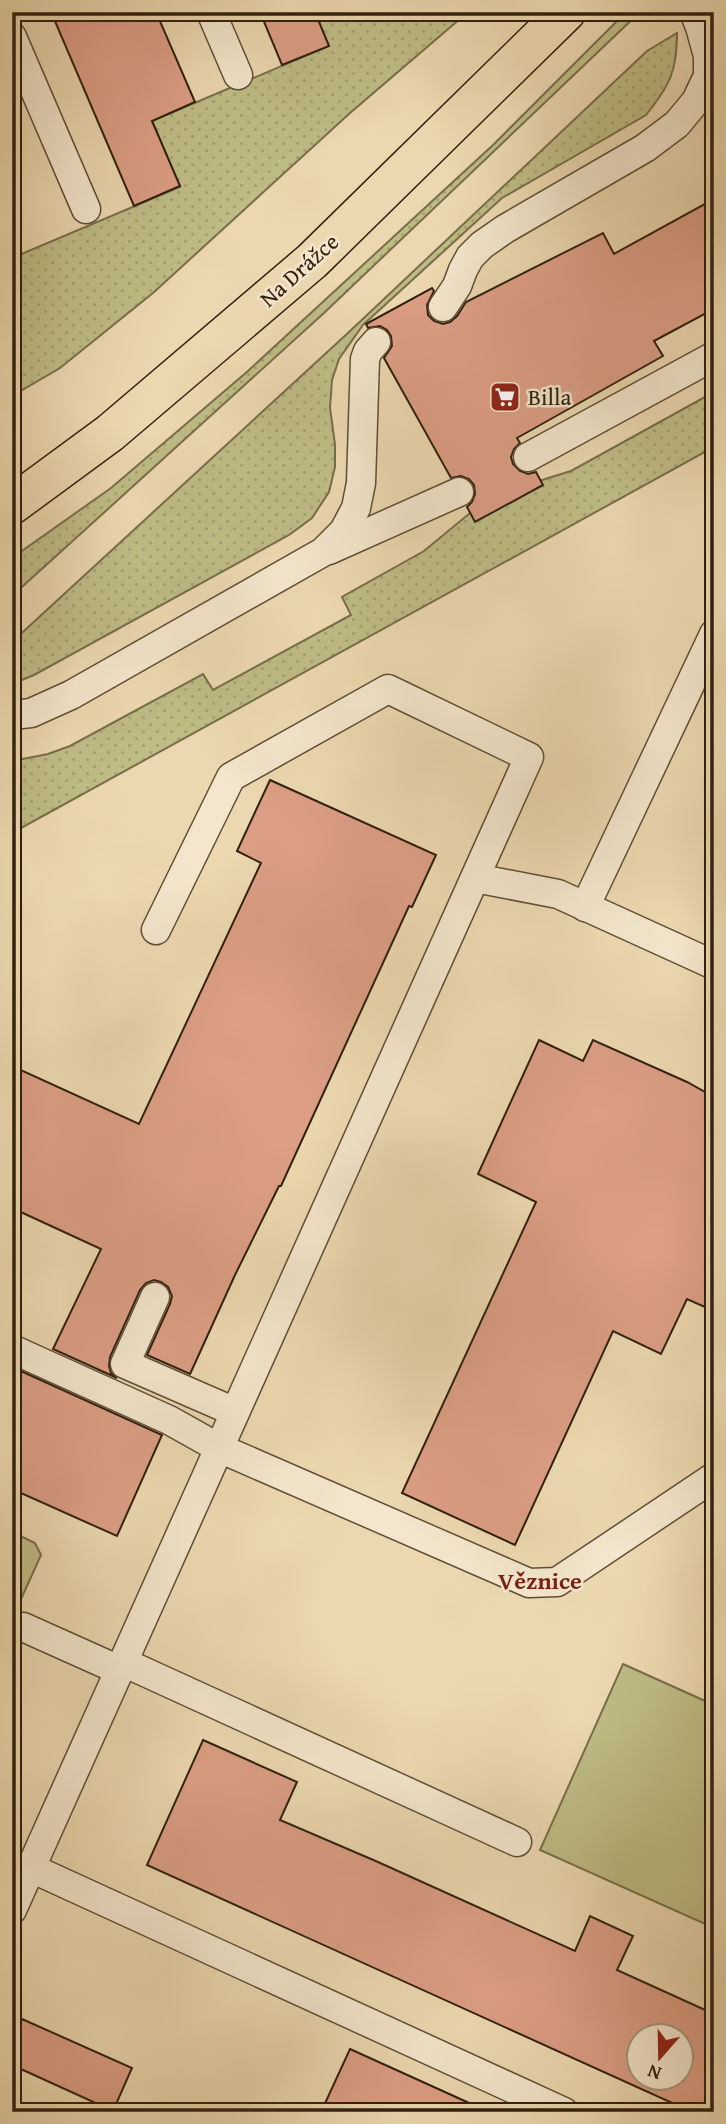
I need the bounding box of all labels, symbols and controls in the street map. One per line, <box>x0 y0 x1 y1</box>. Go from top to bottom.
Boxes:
street label: Na Drážce <box>252 225 346 314</box>
supermarket icon: Billa <box>488 380 522 414</box>
place label: Billa <box>528 380 571 413</box>
district label: Věznice <box>498 1563 582 1598</box>
north arrow <box>624 2022 694 2092</box>
text: N <box>643 2058 665 2088</box>

